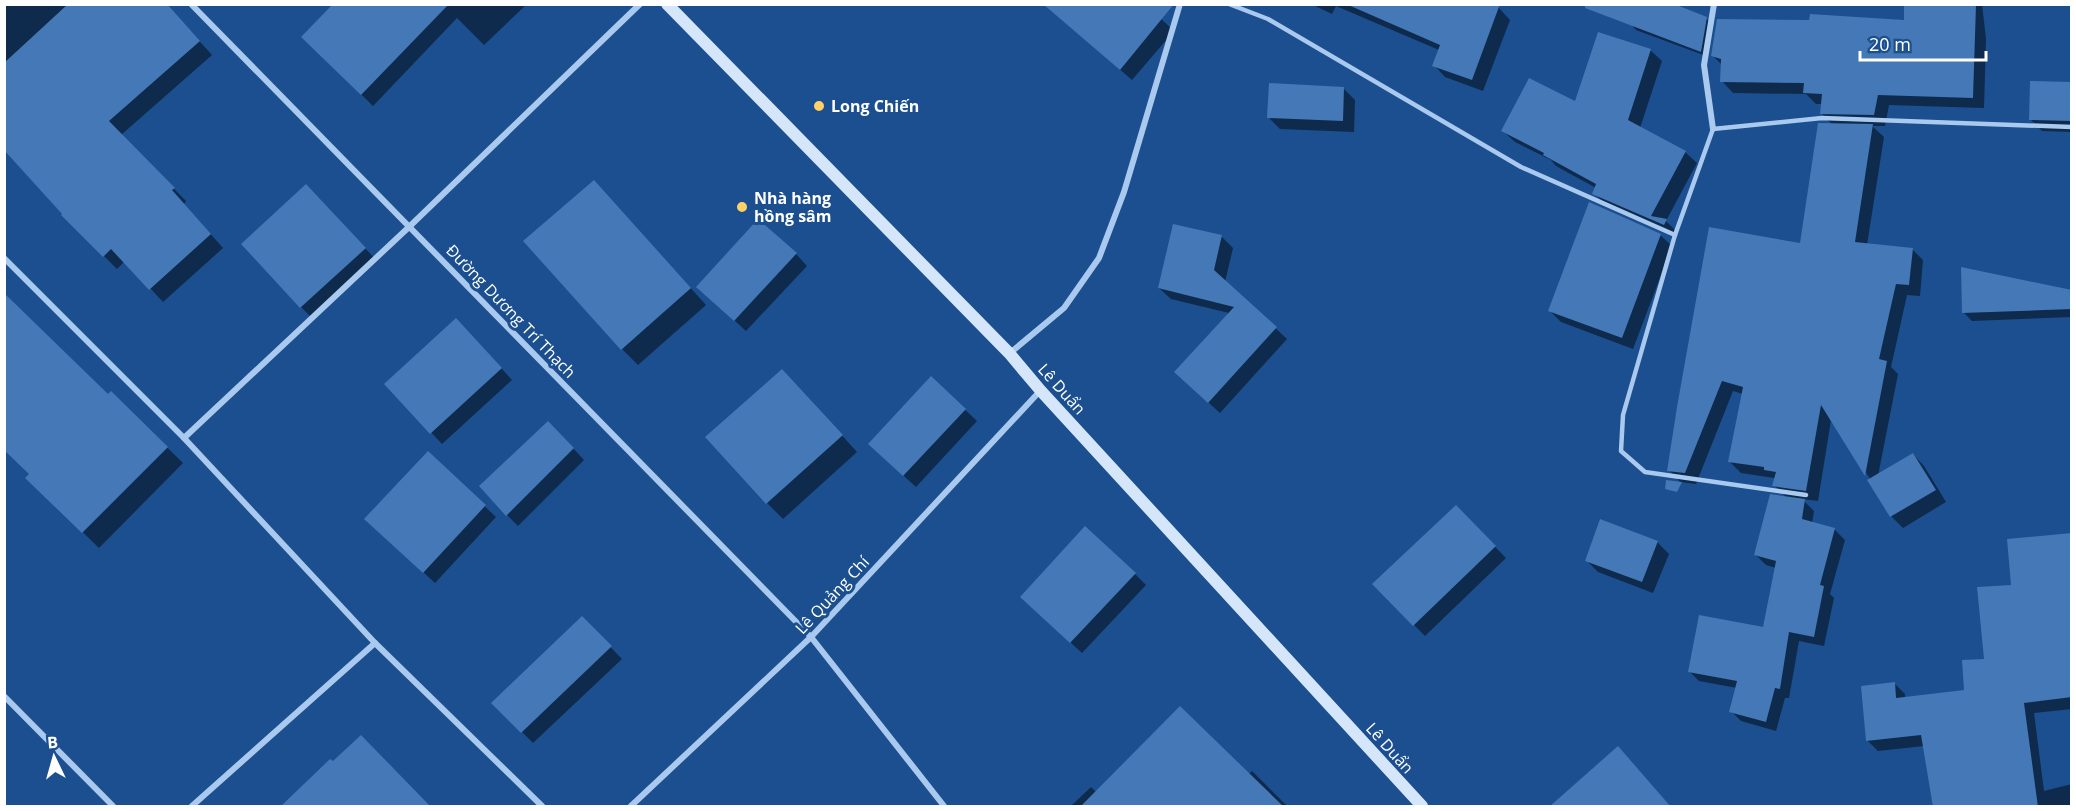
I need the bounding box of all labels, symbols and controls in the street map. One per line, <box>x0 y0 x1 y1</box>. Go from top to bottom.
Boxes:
scale bar <box>1860 24 1986 62</box>
text: 20 m <box>1869 32 1911 56</box>
place label: Long Chiến <box>831 95 919 117</box>
marker: Long Chiến <box>812 99 826 113</box>
place label: Nhà hàng hồng sâm <box>754 187 831 227</box>
marker: Nhà hàng hồng sâm <box>735 200 749 214</box>
street label: Đường Dương Trí Thạch <box>441 239 581 383</box>
street label: Lê Duẩn <box>1033 359 1091 419</box>
street label: Lê Quảng Chí <box>790 551 875 639</box>
street label: Lê Duẩn <box>1361 718 1419 778</box>
north arrow <box>24 727 84 787</box>
text: B <box>46 731 59 753</box>

